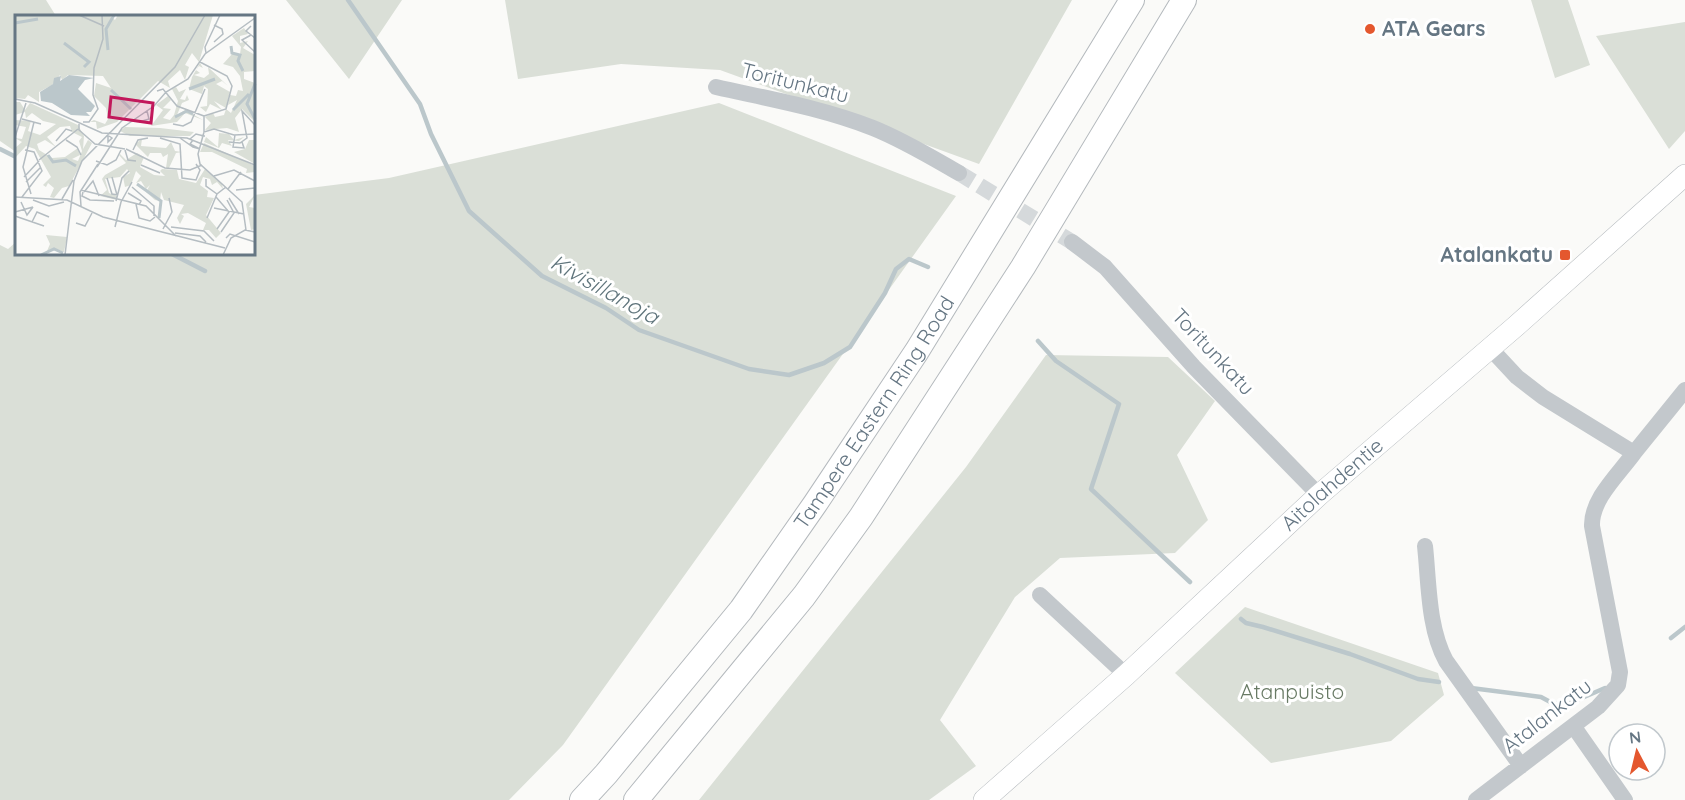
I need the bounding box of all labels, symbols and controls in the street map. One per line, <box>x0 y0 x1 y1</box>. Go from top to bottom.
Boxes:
inset map <box>15 15 255 255</box>
place label: ATA Gears <box>1382 15 1485 41</box>
marker: ATA Gears <box>1363 22 1377 36</box>
street label: Toritunkatu <box>739 56 852 108</box>
place label: Atalankatu <box>1441 241 1553 267</box>
water label: Kivisillanoja <box>546 248 666 331</box>
marker: Atalankatu <box>1558 248 1572 262</box>
street label: Tampere Eastern Ring Road <box>788 291 959 534</box>
street label: Toritunkatu <box>1167 302 1261 400</box>
street label: Aitolahdentie <box>1275 432 1388 536</box>
street label: Atalankatu <box>1497 672 1596 758</box>
park label: Atanpuisto <box>1240 678 1344 704</box>
north arrow <box>1607 722 1667 782</box>
text: N <box>1628 726 1642 748</box>

